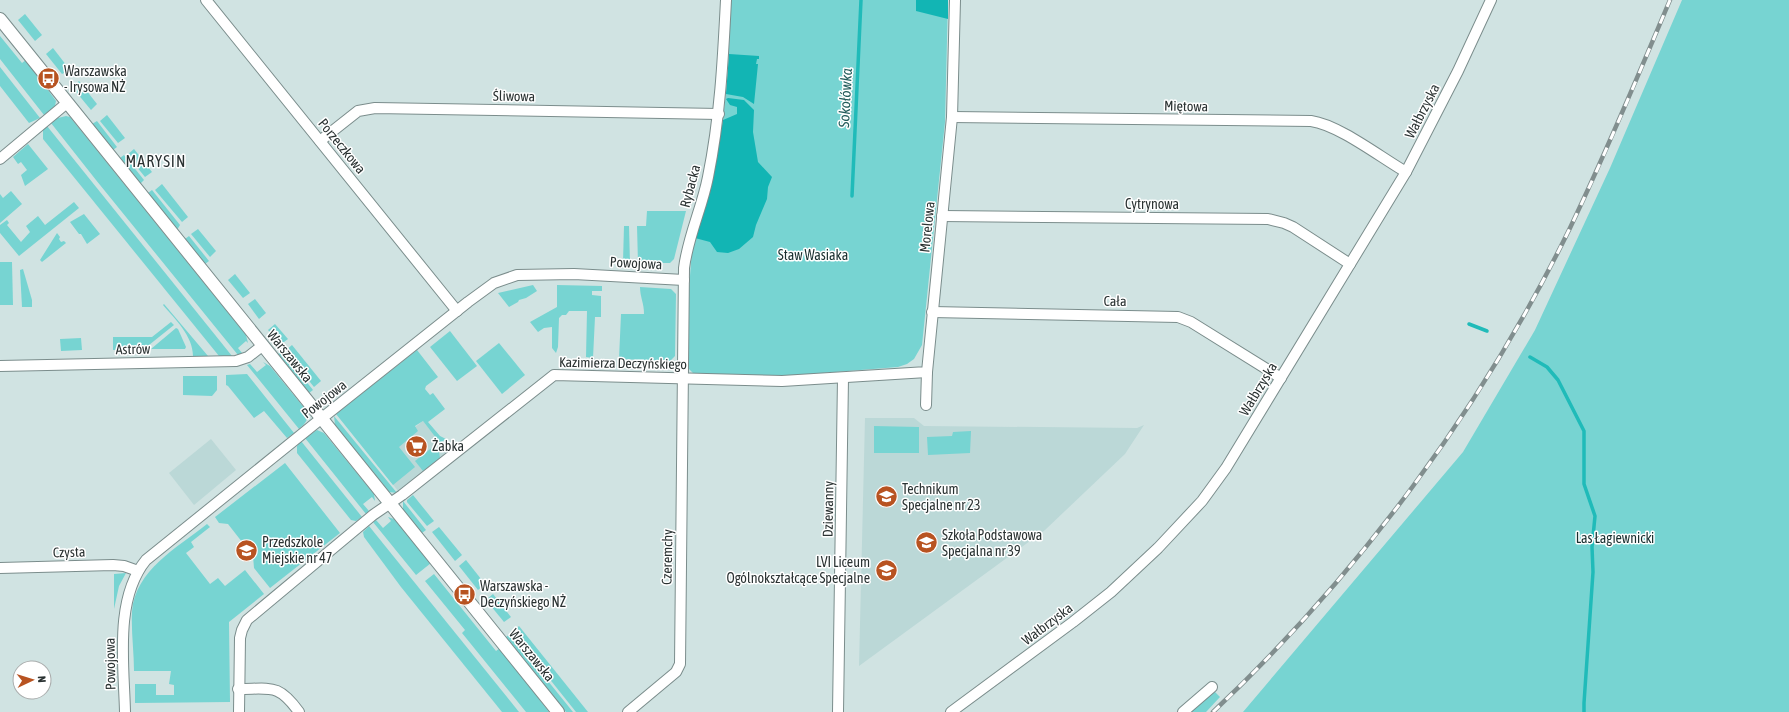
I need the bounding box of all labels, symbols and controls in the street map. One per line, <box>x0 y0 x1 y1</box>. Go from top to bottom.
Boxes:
place label: Warszawska - Irysowa NŻ <box>64 63 127 95</box>
bus stop icon: Warszawska - Irysowa NŻ <box>35 66 61 92</box>
water label: Sokołówka <box>835 68 855 129</box>
street label: Wałbrzyska <box>1401 81 1443 141</box>
street label: Śliwowa <box>493 88 535 104</box>
street label: Miętowa <box>1164 98 1208 114</box>
street label: Porzeczkowa <box>315 115 369 177</box>
district label: MARYSIN <box>126 152 186 170</box>
street label: Rybacka <box>677 163 703 209</box>
street label: Cytrynowa <box>1125 196 1179 212</box>
street label: Morelowa <box>916 201 938 253</box>
park label: Staw Wasiaka <box>778 247 848 263</box>
street label: Powojowa <box>609 254 663 272</box>
street label: Cała <box>1103 293 1127 309</box>
street label: Warszawska <box>264 327 316 385</box>
street label: Astrów <box>115 341 151 357</box>
street label: Kazimierza Deczyńskiego <box>559 354 687 372</box>
street label: Wałbrzyska <box>1236 360 1280 418</box>
street label: Powojowa <box>298 377 350 421</box>
supermarket icon: Żabka <box>404 433 430 459</box>
place label: Żabka <box>432 438 464 454</box>
street label: Dziewanny <box>820 480 836 537</box>
place label: Technikum Specjalne nr 23 <box>902 481 980 513</box>
school or university icon: Technikum Specjalne nr 23 <box>874 484 900 510</box>
place label: Szkoła Podstawowa Specjalna nr 39 <box>942 527 1042 559</box>
street label: Czeremchy <box>659 529 675 585</box>
school or university icon: Szkoła Podstawowa Specjalna nr 39 <box>913 530 939 556</box>
park label: Las Łagiewnicki <box>1576 530 1654 546</box>
place label: Przedszkole Miejskie nr 47 <box>262 534 332 566</box>
school or university icon: Przedszkole Miejskie nr 47 <box>233 537 259 563</box>
street label: Czysta <box>52 543 86 561</box>
place label: LVI Liceum Ogólnokształcące Specjalne <box>726 554 870 586</box>
school or university icon: LVI Liceum Ogólnokształcące Specjalne <box>873 557 899 583</box>
place label: Warszawska - Deczyńskiego NŻ <box>480 578 566 610</box>
bus stop icon: Warszawska - Deczyńskiego NŻ <box>451 581 477 607</box>
street label: Wałbrzyska <box>1019 600 1075 648</box>
street label: Warszawska <box>506 626 558 684</box>
street label: Powojowa <box>102 638 118 690</box>
north arrow <box>12 660 52 700</box>
text: N <box>36 676 48 683</box>

